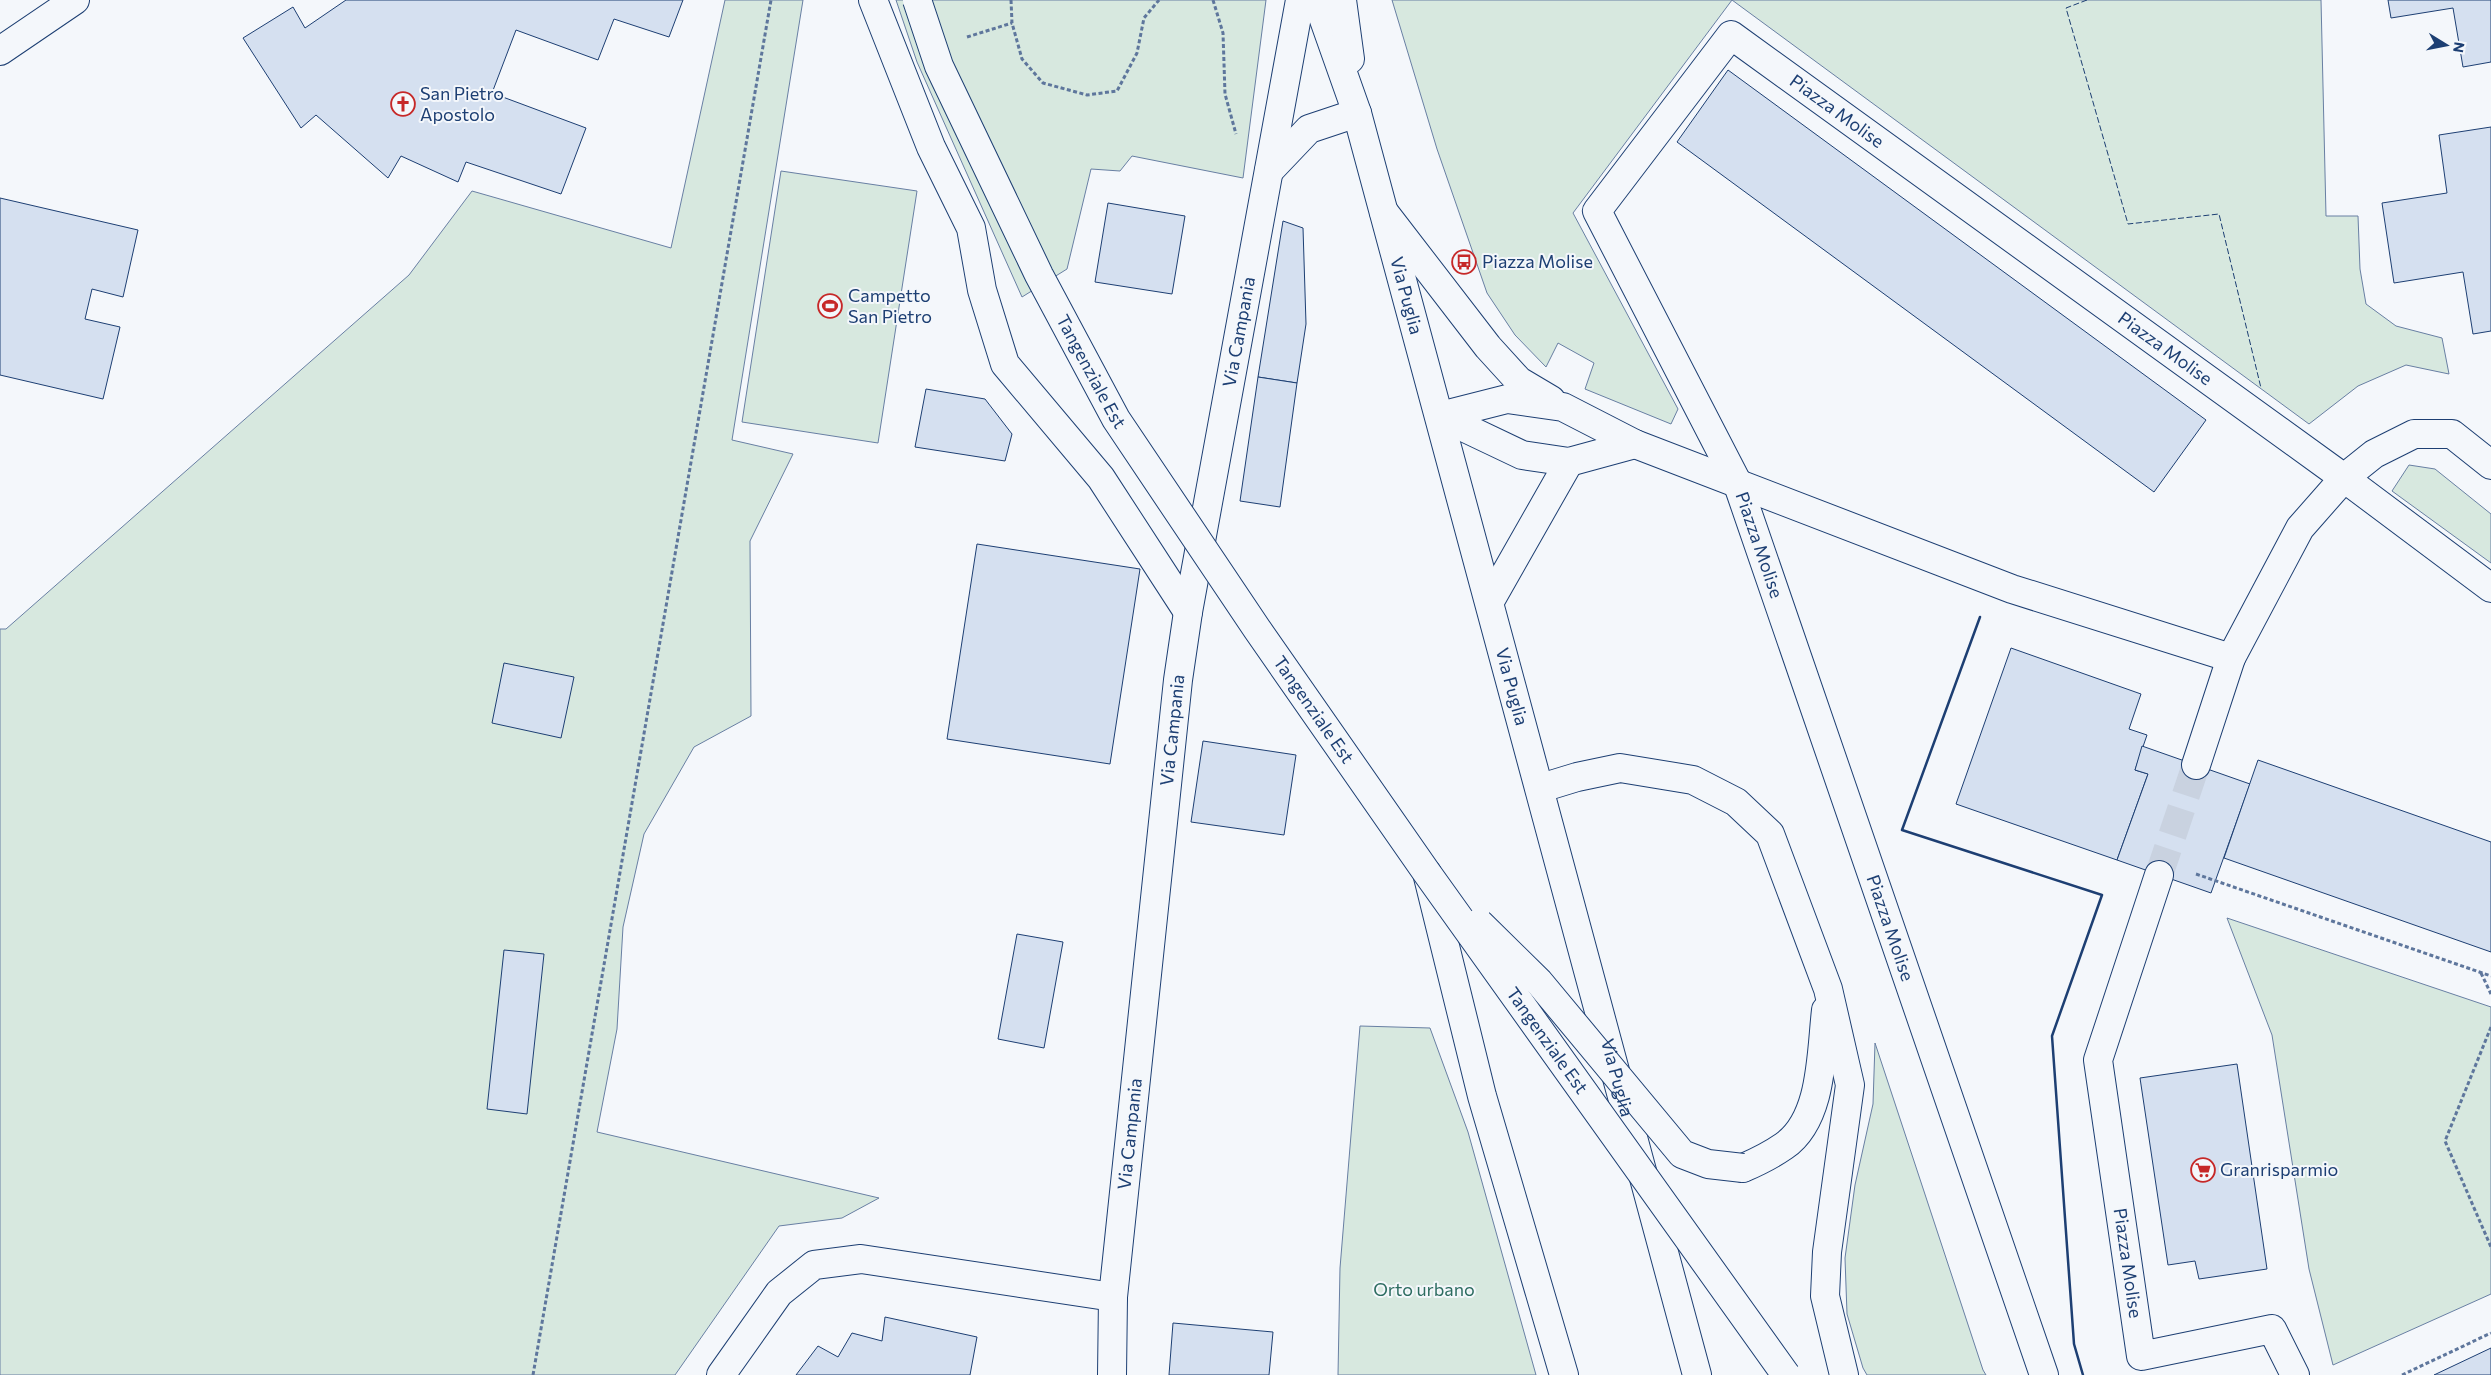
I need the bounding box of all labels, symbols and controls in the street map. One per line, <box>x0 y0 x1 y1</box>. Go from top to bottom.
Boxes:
north arrow <box>2421 20 2471 70</box>
text: N <box>2450 41 2469 54</box>
street label: Piazza Molise <box>1786 69 1889 152</box>
place label: San Pietro Apostolo <box>420 82 504 125</box>
church icon: San Pietro Apostolo <box>390 91 416 117</box>
bus stop icon: Piazza Molise <box>1451 249 1477 275</box>
place label: Piazza Molise <box>1482 250 1593 272</box>
street label: Via Puglia <box>1386 254 1428 337</box>
street label: Via Campania <box>1217 275 1259 389</box>
place label: Campetto San Pietro <box>848 284 932 327</box>
sports icon: Campetto San Pietro <box>817 293 843 319</box>
street label: Piazza Molise <box>2114 306 2217 389</box>
street label: Tangenziale Est <box>1052 311 1131 432</box>
street label: Piazza Molise <box>1731 489 1788 601</box>
street label: Via Puglia <box>1492 645 1534 728</box>
street label: Tangenziale Est <box>1269 651 1359 767</box>
street label: Via Campania <box>1155 673 1189 787</box>
street label: Piazza Molise <box>1862 872 1919 984</box>
street label: Tangenziale Est <box>1502 982 1593 1098</box>
street label: Via Puglia <box>1597 1036 1639 1119</box>
street label: Via Campania <box>1112 1077 1146 1191</box>
supermarket icon: Granrisparmio <box>2190 1157 2216 1183</box>
place label: Granrisparmio <box>2220 1158 2338 1180</box>
street label: Piazza Molise <box>2110 1206 2147 1319</box>
park label: Orto urbano <box>1373 1278 1475 1300</box>

